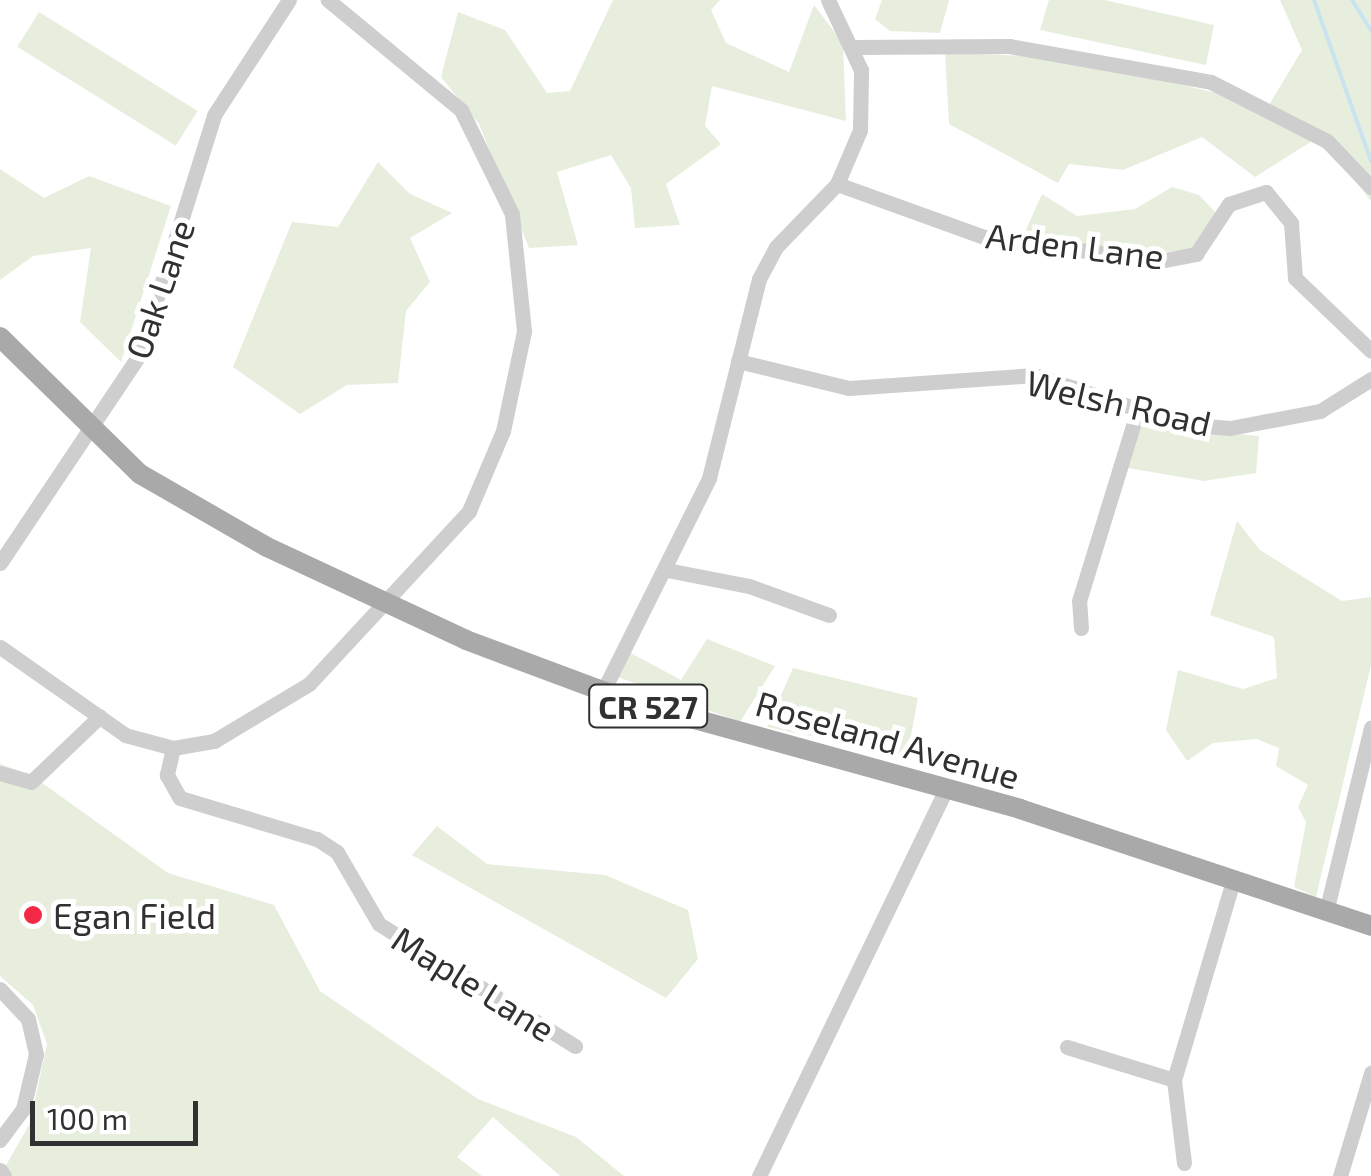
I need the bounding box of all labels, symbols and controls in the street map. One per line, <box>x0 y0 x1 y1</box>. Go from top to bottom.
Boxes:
street label: Arden Lane <box>984 213 1166 277</box>
street label: Oak Lane <box>116 214 202 364</box>
street label: Welsh Road <box>1023 360 1215 444</box>
road number: CR 527 <box>588 679 708 733</box>
street label: Roseland Avenue <box>751 681 1025 797</box>
place label: Egan Field <box>53 894 216 936</box>
marker: Egan Field <box>22 904 44 926</box>
street label: Maple Lane <box>385 917 563 1049</box>
scale bar <box>35 1081 202 1143</box>
text: 100 m <box>47 1100 128 1136</box>

